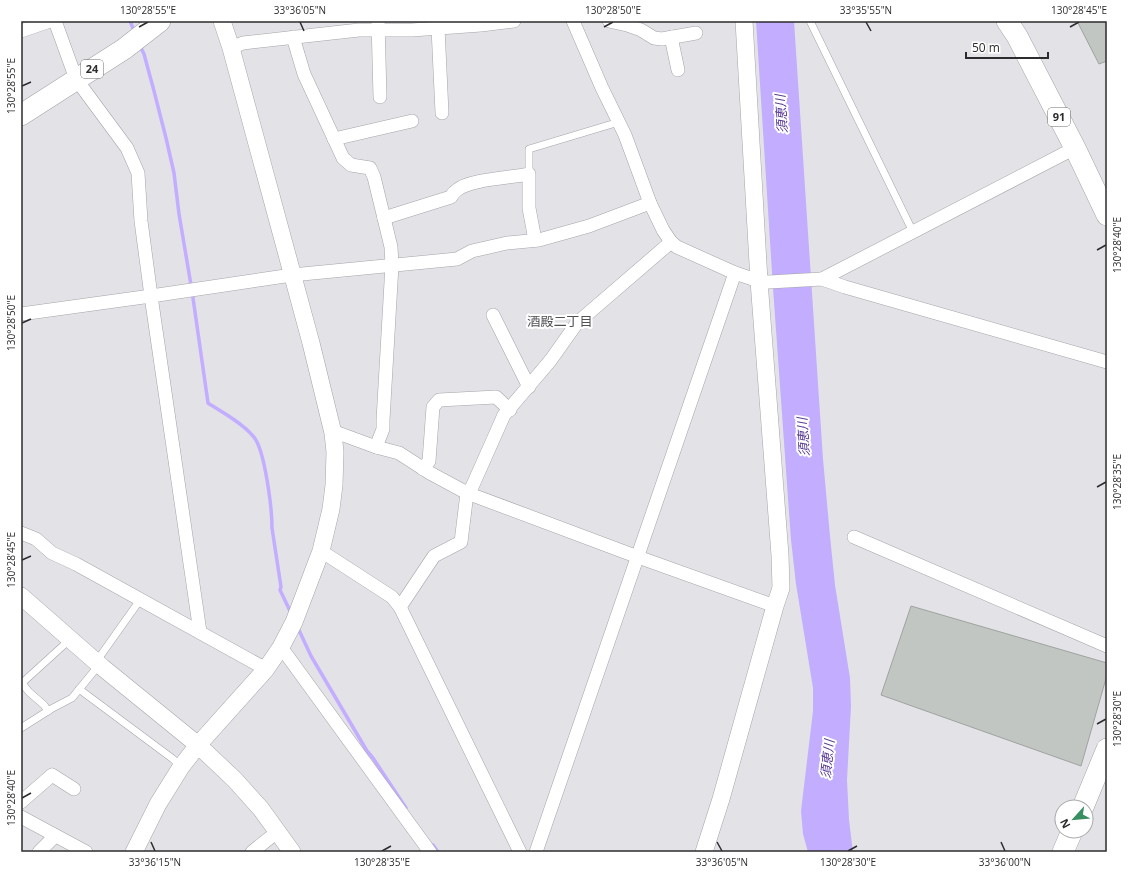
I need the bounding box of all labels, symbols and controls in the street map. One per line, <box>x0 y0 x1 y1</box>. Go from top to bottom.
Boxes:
text: 130°28'55"E <box>120 3 176 17</box>
text: 33°36'05"N <box>274 3 326 17</box>
text: 130°28'50"E <box>585 3 641 17</box>
text: 33°35'55"N <box>840 3 892 17</box>
text: 130°28'45"E <box>1051 3 1107 17</box>
scale bar <box>966 34 1048 60</box>
text: 50 m <box>972 39 1000 56</box>
text: 130°28'55"E <box>4 58 18 114</box>
road number: 24 <box>81 60 103 78</box>
water label: 須恵川 <box>771 92 791 134</box>
road number: 91 <box>1048 108 1070 126</box>
text: 130°28'40"E <box>1110 217 1124 273</box>
text: 130°28'50"E <box>4 295 18 351</box>
district label: 酒殿二丁目 <box>527 312 593 330</box>
water label: 須恵川 <box>793 415 813 457</box>
text: 130°28'35"E <box>1110 454 1124 510</box>
text: 130°28'45"E <box>4 532 18 588</box>
text: 130°28'30"E <box>1110 691 1124 747</box>
water label: 須恵川 <box>816 737 838 779</box>
text: 130°28'40"E <box>4 770 18 826</box>
north arrow <box>1054 799 1094 839</box>
text: N <box>1056 816 1073 831</box>
text: 33°36'15"N <box>129 855 181 869</box>
text: 130°28'35"E <box>354 855 410 869</box>
text: 33°36'05"N <box>696 855 748 869</box>
text: 130°28'30"E <box>820 855 876 869</box>
text: 33°36'00"N <box>979 855 1031 869</box>

